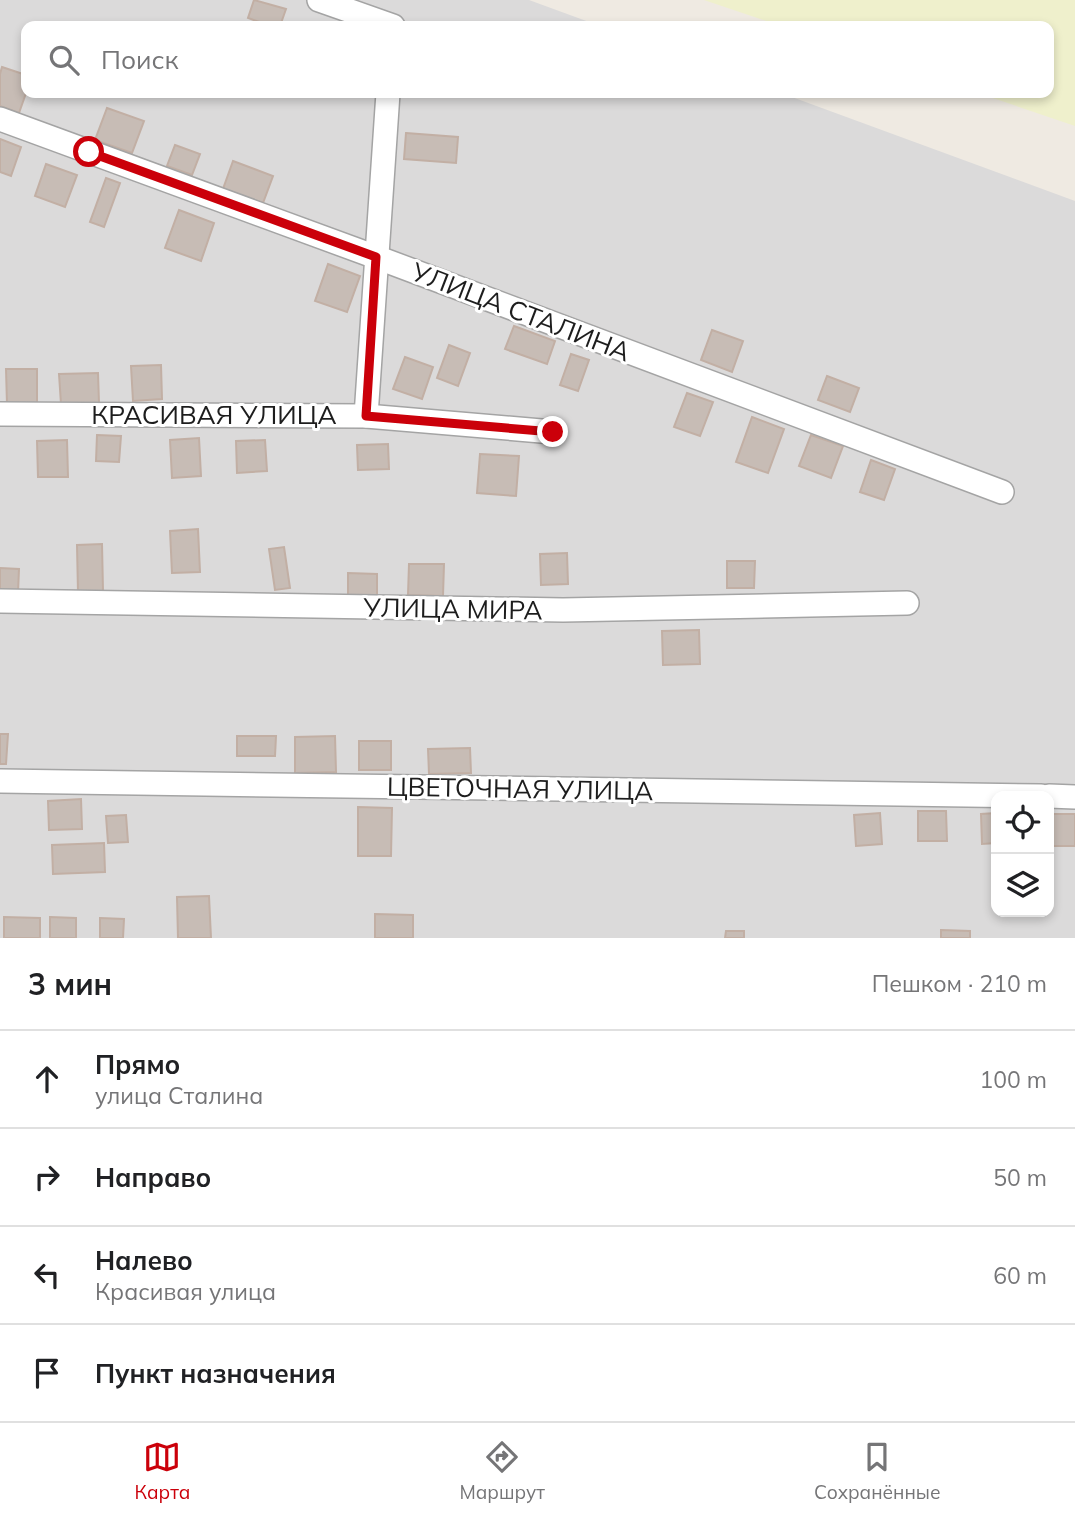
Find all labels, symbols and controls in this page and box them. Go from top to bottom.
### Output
search box [21,21,1054,98]
icon: search [45,41,83,79]
text: Поиск [101,43,179,76]
route start [73,136,104,167]
street label: УЛИЦА СТАЛИНА [406,254,635,368]
street label: КРАСИВАЯ УЛИЦА [91,398,337,431]
route end [537,416,568,447]
street label: УЛИЦА МИРА [362,590,543,627]
street label: ЦВЕТОЧНАЯ УЛИЦА [387,770,653,807]
map controls [991,791,1054,917]
button: locate [991,791,1054,854]
button: layers [991,854,1054,917]
text: 3 мин [28,965,112,1003]
text: Пешком · 210 m [872,969,1047,998]
text: Прямо [95,1048,180,1081]
icon: ahead [28,1060,66,1098]
text: 100 m [979,1065,1047,1094]
text: улица Сталина [95,1081,263,1110]
icon: right [28,1158,66,1196]
text: Направо [95,1161,211,1194]
text: 50 m [993,1163,1047,1192]
text: Налево [95,1244,193,1277]
icon: left [28,1256,66,1294]
text: 60 m [993,1261,1047,1290]
text: Красивая улица [95,1277,276,1306]
icon: arrive [28,1354,66,1392]
text: Пункт назначения [95,1357,336,1390]
tab: Карта [135,1438,190,1504]
tab: Маршрут [459,1438,545,1504]
tab: Сохранённые [814,1438,940,1504]

